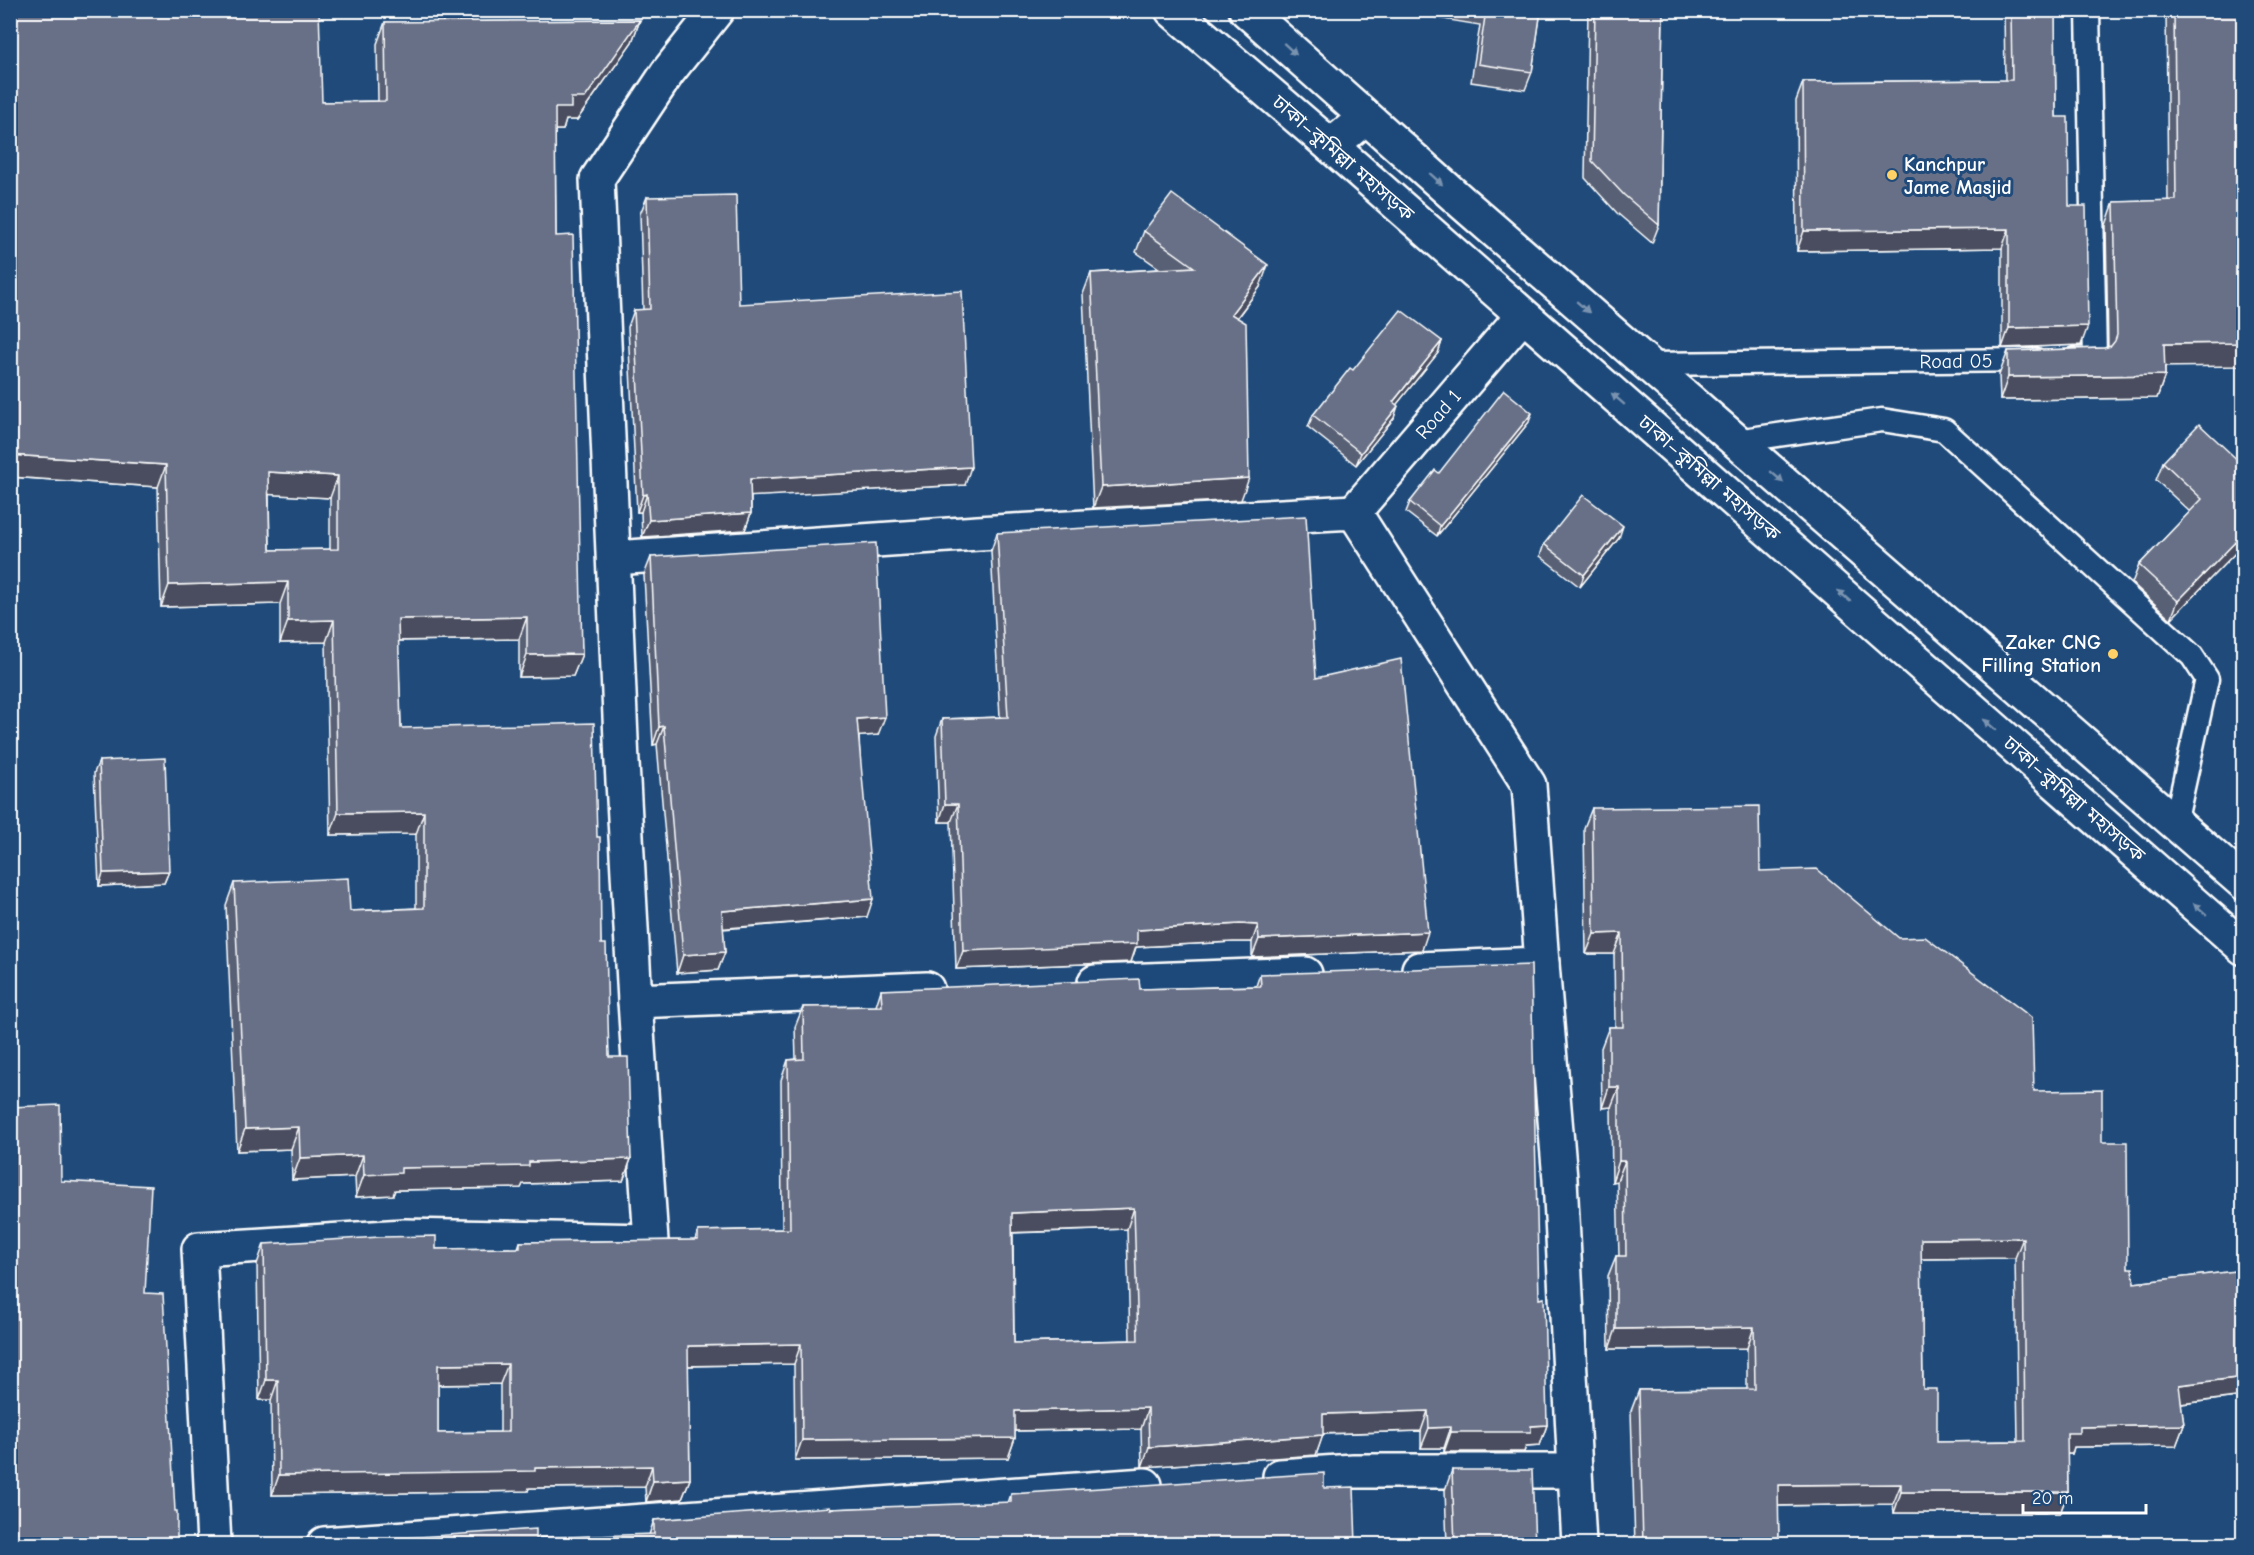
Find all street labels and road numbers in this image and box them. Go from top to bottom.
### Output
street label: ঢাকা–কুমিল্লা মহাসড়ক [1267,89,1420,226]
street label: Road 05 [1919,349,1993,373]
street label: Road 1 [1410,385,1466,443]
street label: ঢাকা–কুমিল্লা মহাসড়ক [1633,409,1786,546]
street label: ঢাকা–কুমিল্লা মহাসড়ক [1998,730,2151,867]

